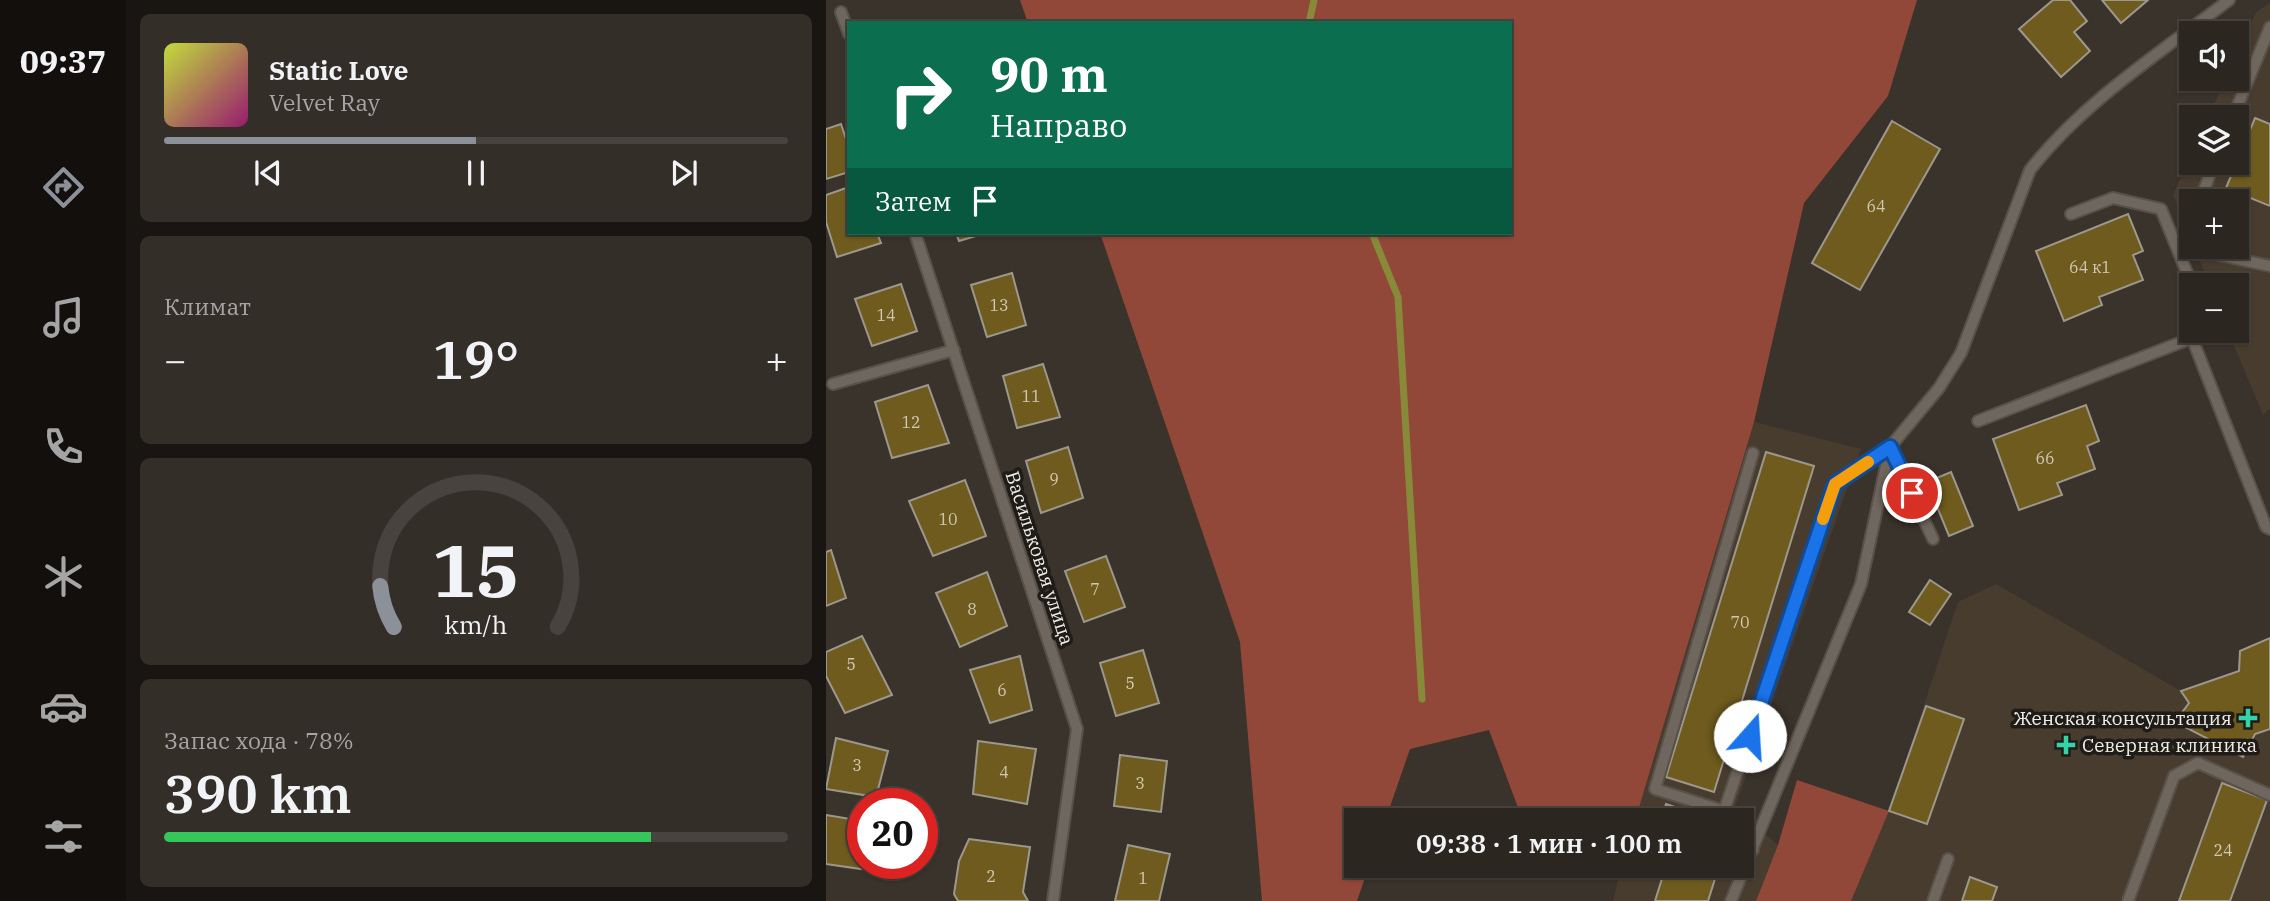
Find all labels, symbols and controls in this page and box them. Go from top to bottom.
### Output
map controls [2179,21,2249,343]
button: sound [2179,21,2249,91]
text: 09:37 [20,40,106,82]
text: 90 m [990,42,1108,105]
icon: right [875,49,966,140]
text: Static Love [269,53,408,87]
text: Velvet Ray [269,87,380,117]
text: Направо [990,104,1127,146]
button: layers [2179,105,2249,175]
icon: previous [249,154,287,192]
icon: pause [457,154,495,192]
icon: next [665,154,703,192]
icon: directions [39,163,88,212]
icon: arrive [966,182,1004,220]
text: Затем [875,184,952,218]
button: + [2179,189,2249,259]
house number: 64 [1866,196,1886,216]
house number: 64 к1 [2069,257,2111,277]
button: − [2179,273,2249,343]
text: Климат [164,291,251,321]
icon: music [39,293,88,342]
house number: 13 [989,295,1009,315]
house number: 14 [876,305,896,325]
text: 19° [433,326,519,393]
text: − [164,335,187,384]
text: + [765,335,788,384]
house number: 11 [1021,386,1041,406]
house number: 12 [901,412,921,432]
icon: phone [39,422,88,471]
house number: 66 [2035,448,2055,468]
pin [1882,463,1942,523]
street label: Васильковая улица [1001,468,1079,648]
house number: 9 [1049,469,1059,489]
icon: arrive [1893,474,1931,512]
house number: 10 [938,509,958,529]
text: 15 [432,523,520,618]
icon: climate [39,552,88,601]
house number: 7 [1090,579,1100,599]
house number: 8 [967,599,977,619]
text: km/h [444,608,508,641]
house number: 70 [1730,612,1750,632]
house number: 5 [846,654,856,674]
house number: 5 [1125,673,1135,693]
house number: 6 [997,680,1007,700]
icon: car [39,682,88,731]
position arrow [1713,699,1787,773]
place label: Женская консультация [2013,706,2232,730]
marker: Женская консультация [2238,708,2258,728]
text: Запас хода · 78% [164,725,354,755]
place label: Северная клиника [2082,733,2257,757]
marker: Северная клиника [2056,735,2076,755]
house number: 3 [852,755,862,775]
text: 390 km [164,760,352,827]
house number: 4 [999,762,1009,782]
house number: 3 [1135,773,1145,793]
speed limit sign: 20 [847,788,938,879]
icon: filters [39,812,88,861]
text: 09:38 · 1 мин · 100 m [1416,826,1682,860]
house number: 24 [2213,840,2233,860]
house number: 2 [986,866,996,886]
house number: 1 [1138,868,1148,888]

